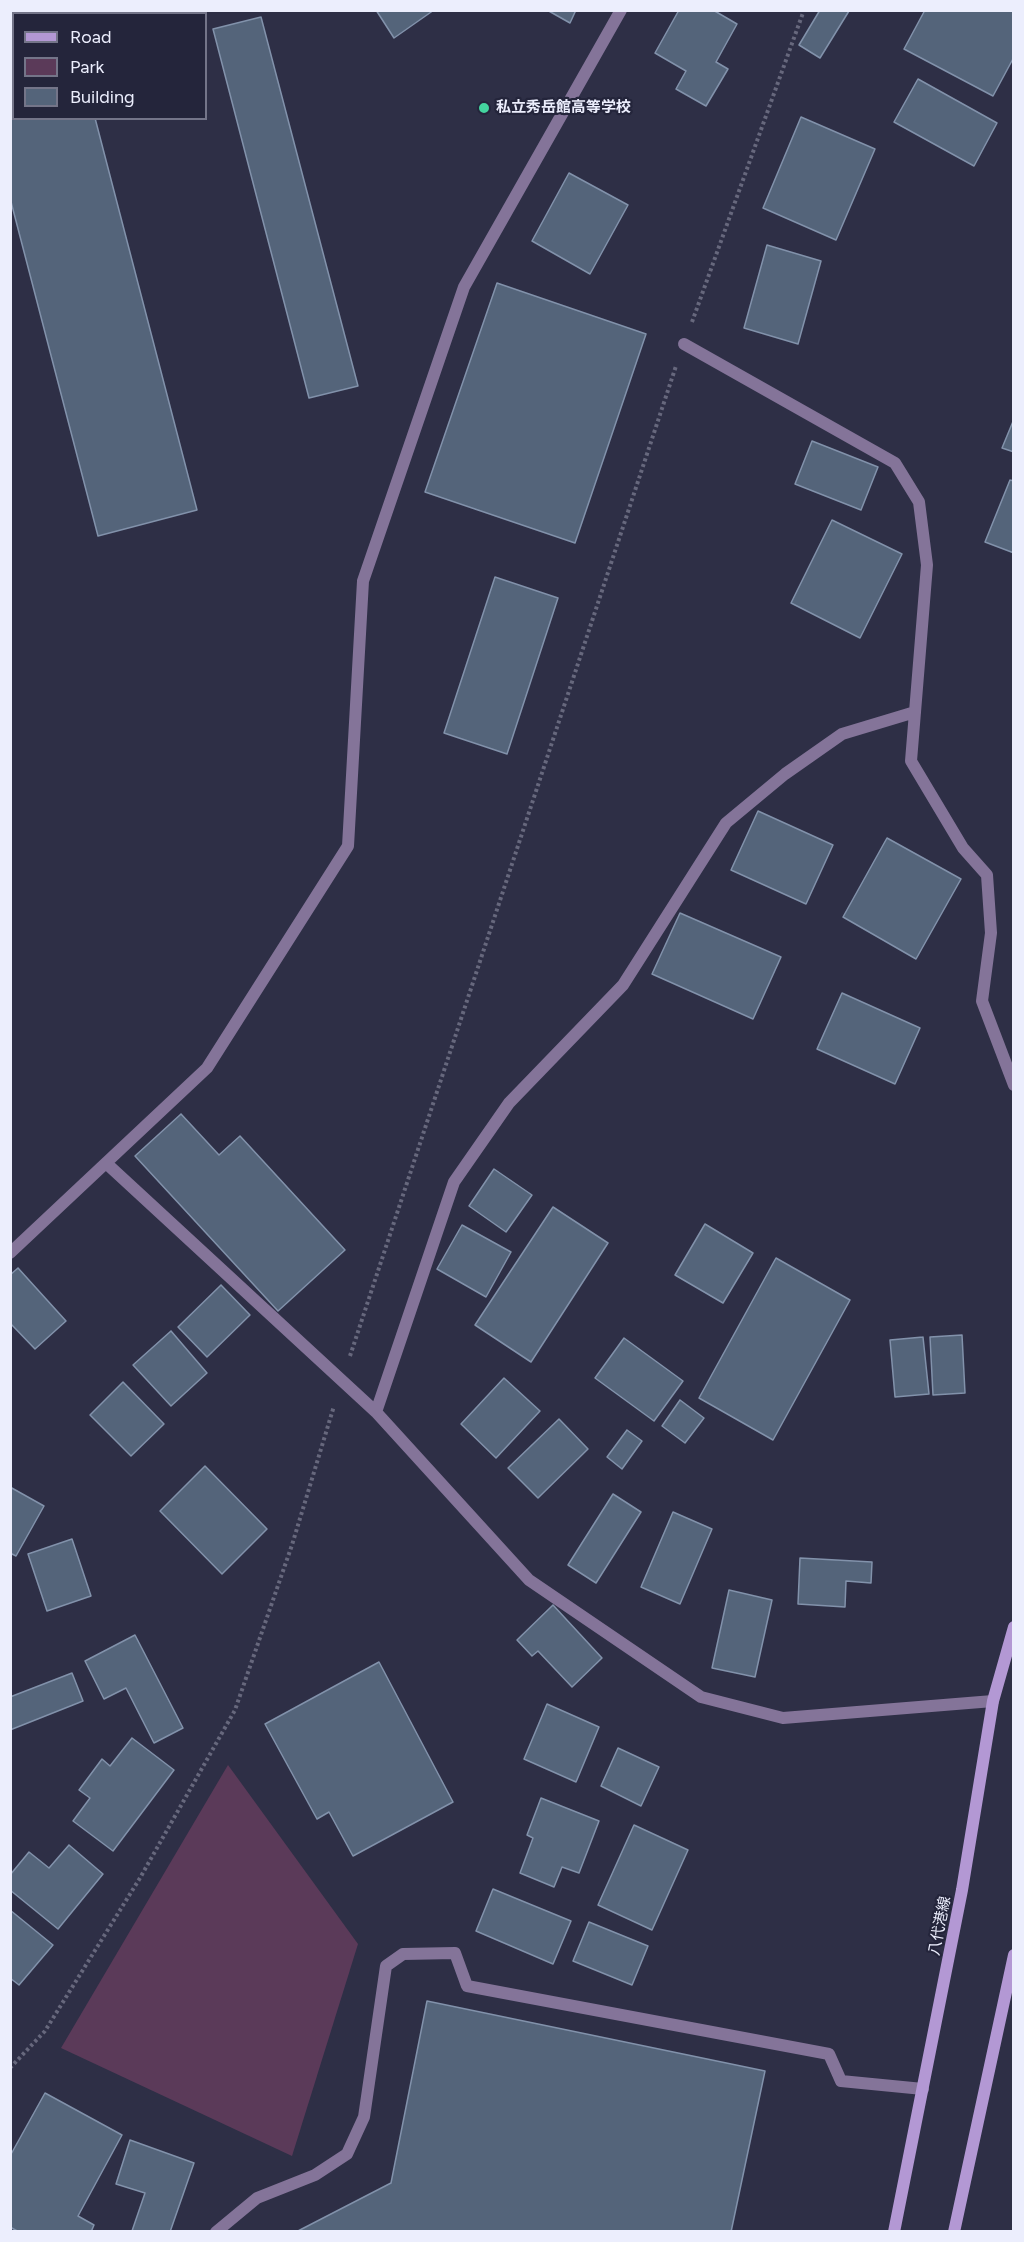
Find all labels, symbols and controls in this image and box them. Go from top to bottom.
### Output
legend [12,12,207,120]
text: Road [70,26,111,48]
text: Park [70,56,104,78]
text: Building [70,86,135,108]
place label: 私立秀岳館高等学校 [496,99,631,117]
marker: 私立秀岳館高等学校 [477,101,491,115]
street label: 八代港線 [925,1895,955,1957]

